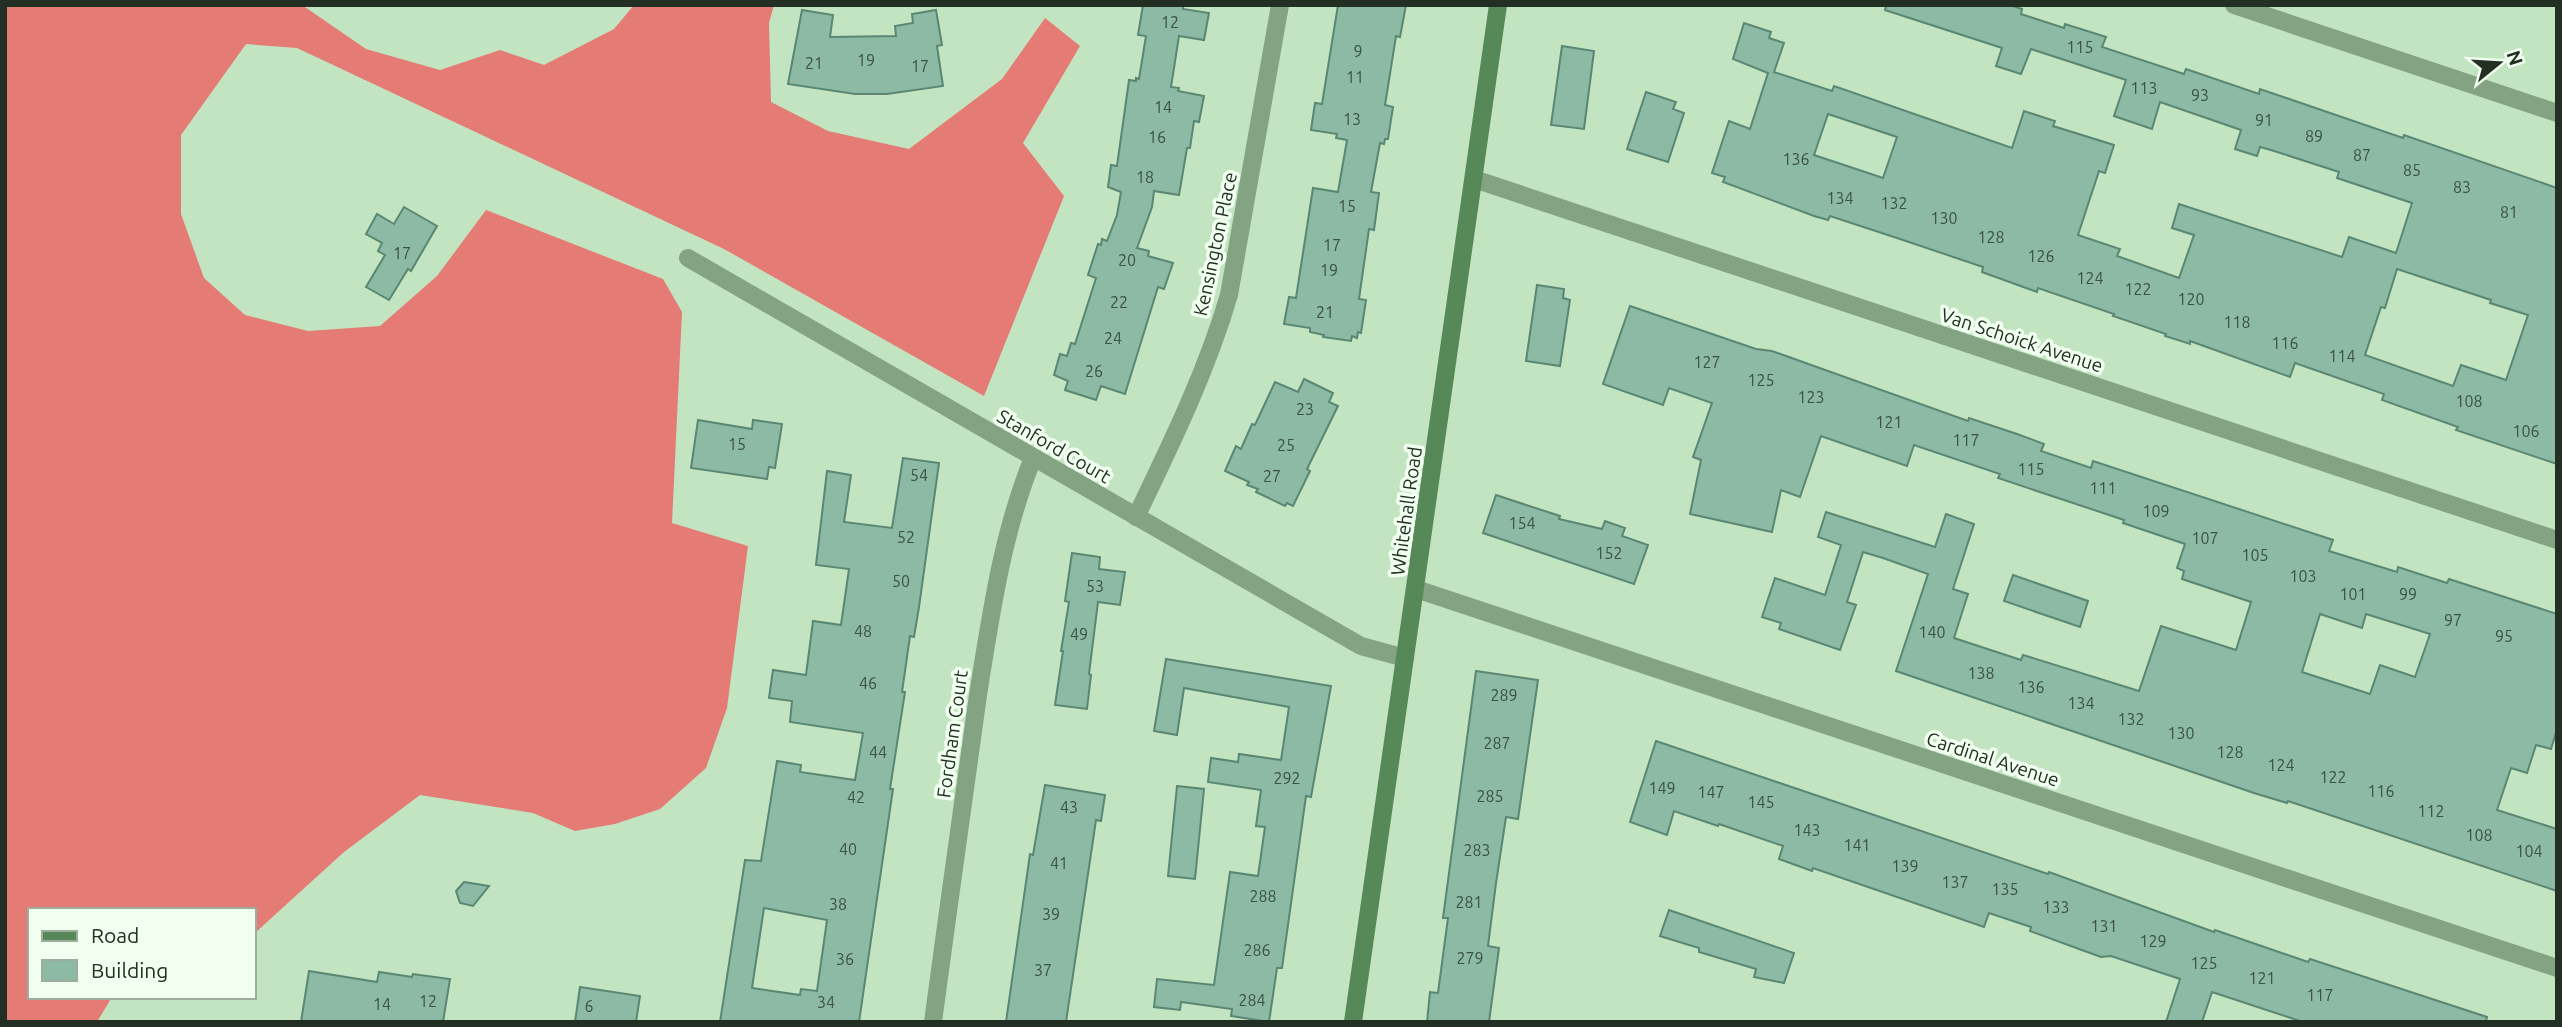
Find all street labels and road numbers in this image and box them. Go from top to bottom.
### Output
street label: Kensington Place [1189,170,1241,318]
street label: Van Schoick Avenue [1938,303,2106,377]
street label: Stanford Court [993,405,1115,488]
street label: Whitehall Road [1386,445,1426,577]
street label: Fordham Court [932,668,972,799]
street label: Cardinal Avenue [1924,727,2062,791]

